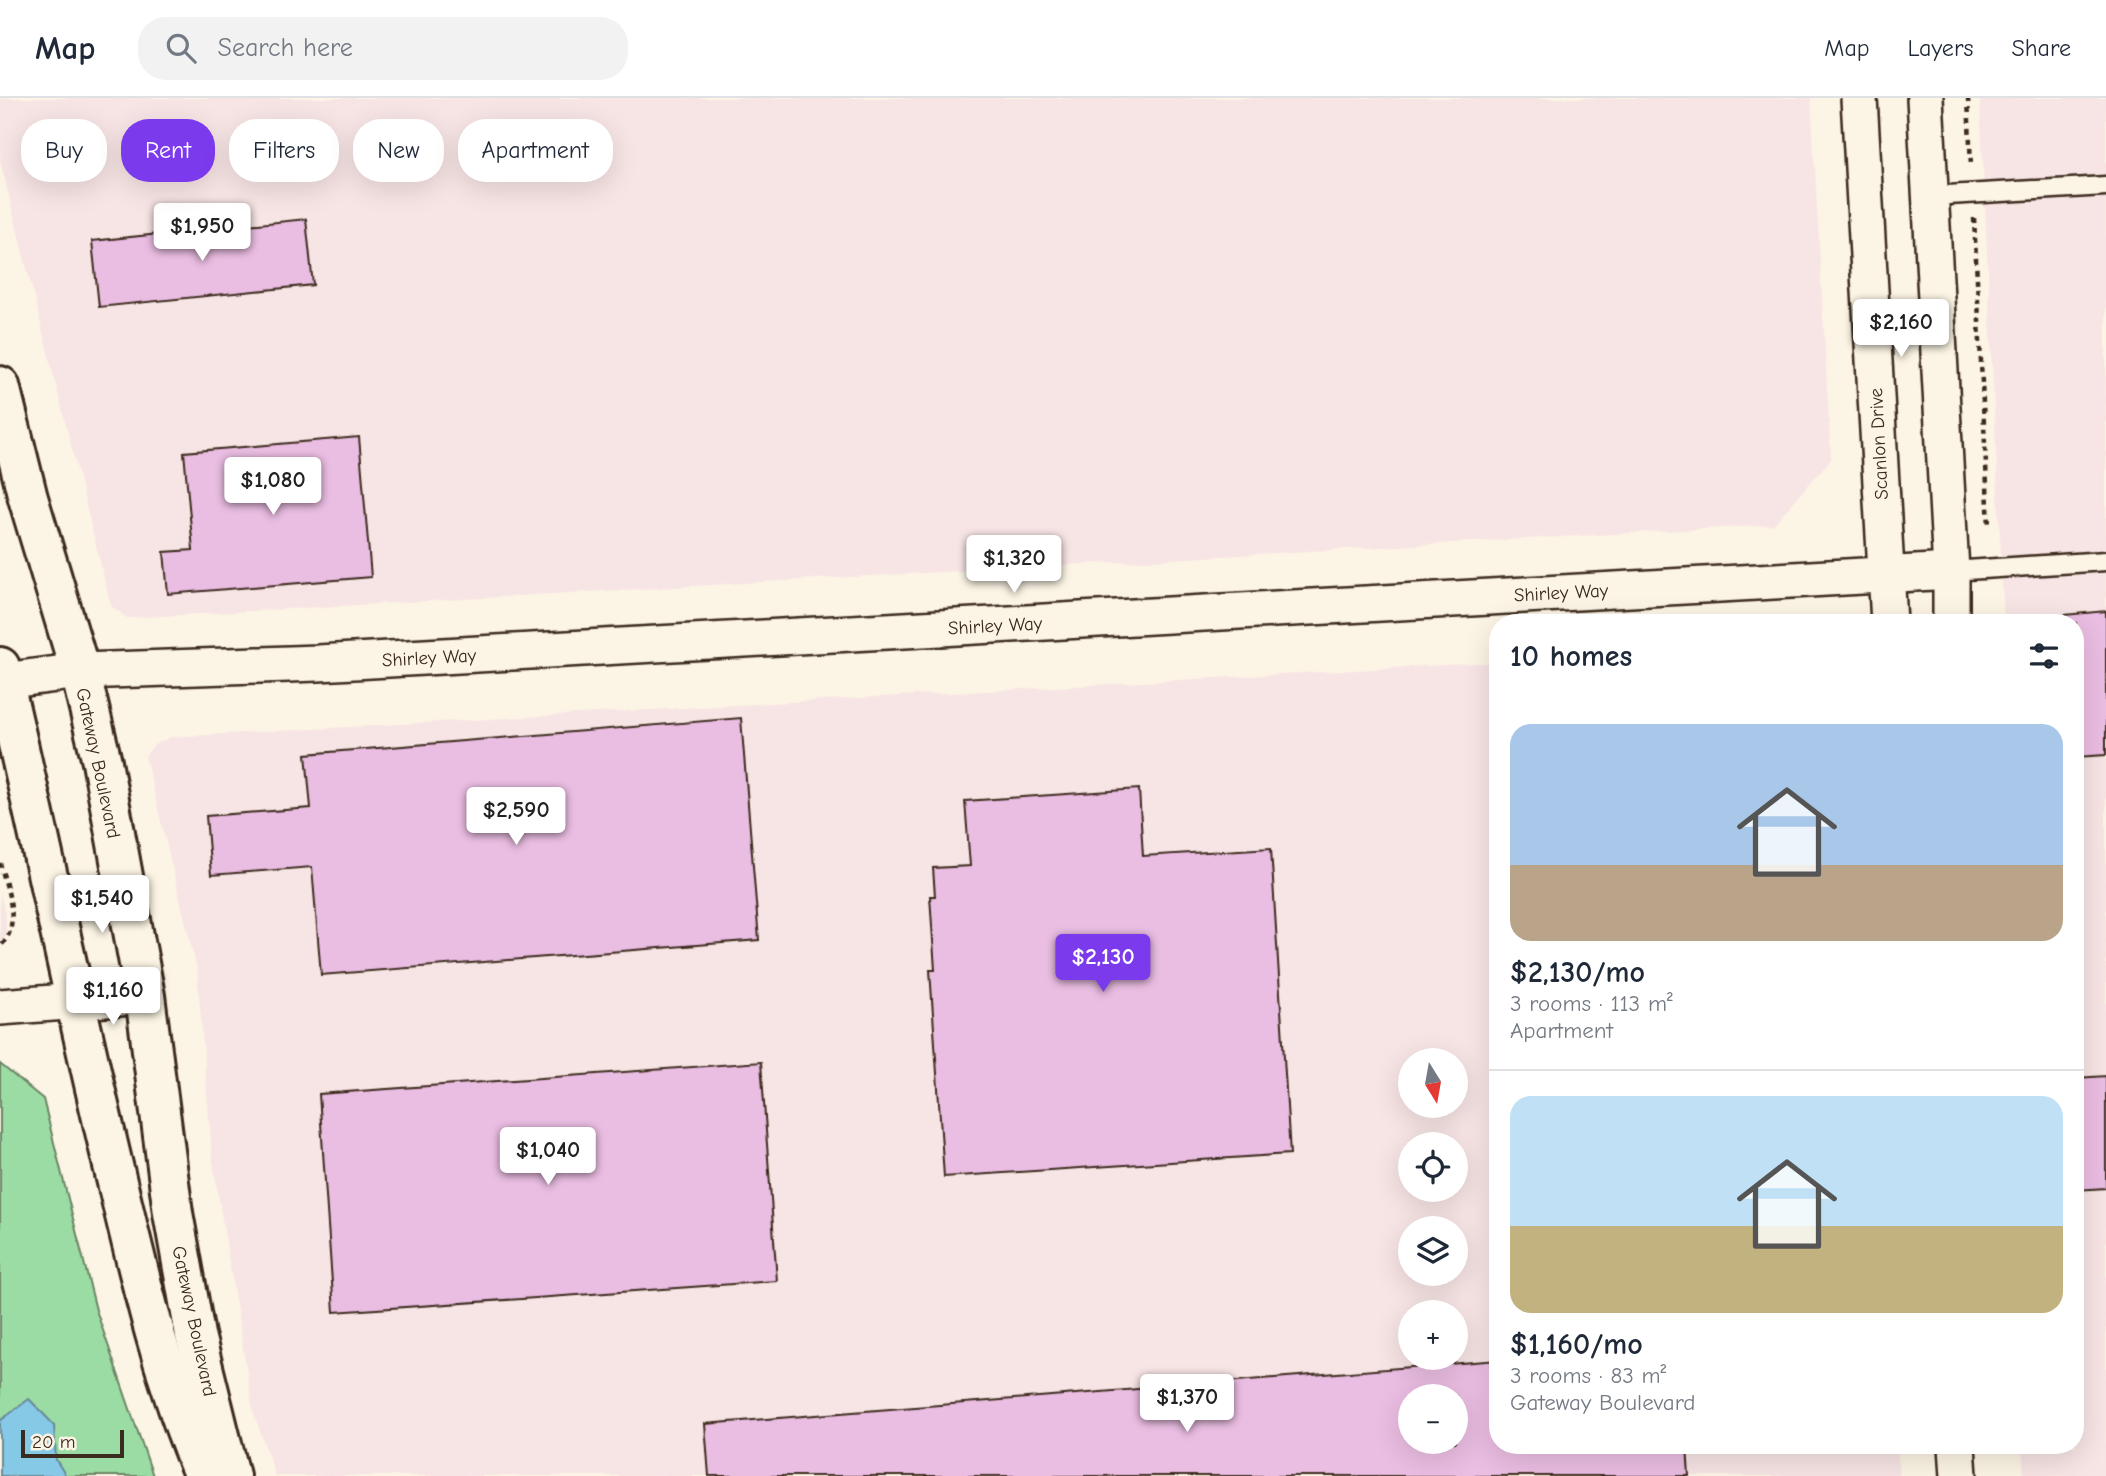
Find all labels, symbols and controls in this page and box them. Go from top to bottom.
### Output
search box [138,17,628,80]
text: Map [35,29,96,67]
icon: search [162,29,200,67]
text: Search here [218,33,353,63]
text: Map [1824,34,1870,62]
text: Layers [1908,34,1973,62]
text: Share [2011,34,2071,62]
chip: Buy [21,119,107,182]
chip: Rent [121,119,215,182]
chip: Filters [229,119,339,182]
chip: New [353,119,444,182]
chip: Apartment [458,119,613,182]
pin: $1,950 [145,204,259,263]
text: $1,950 [170,212,234,239]
pin: $2,160 [1844,300,1958,359]
text: $2,160 [1869,308,1933,335]
street label: Scanlon Drive [1865,387,1893,500]
pin: $1,080 [216,458,330,517]
text: $1,080 [240,466,306,493]
pin: $1,320 [957,536,1071,595]
text: $1,320 [982,544,1046,571]
street label: Shirley Way [1513,580,1609,606]
street label: Shirley Way [947,613,1043,639]
icon: filters [2025,637,2063,675]
text: 10 homes [1510,639,1632,674]
street label: Shirley Way [381,645,477,671]
street label: Gateway Boulevard [71,686,125,840]
icon: home [1724,769,1850,895]
pin: $2,590 [459,788,573,847]
text: $2,590 [482,796,550,823]
pin: $1,540 [45,876,159,935]
text: $1,540 [70,884,134,911]
pin: $2,130 [1046,934,1160,994]
text: $2,130 [1071,943,1135,970]
text: $2,130/mo [1510,955,1645,990]
pin: $1,160 [56,968,170,1027]
text: $1,160 [82,976,144,1003]
text: 3 rooms · 113 m² [1510,990,1673,1017]
text: Apartment [1510,1017,1613,1044]
north arrow [1398,1048,1468,1118]
map controls [1398,1048,1468,1454]
pin: $1,040 [491,1128,605,1187]
button: locate [1398,1132,1468,1202]
text: $1,040 [516,1136,580,1163]
icon: home [1724,1141,1850,1267]
button: layers [1398,1216,1468,1286]
street label: Gateway Boulevard [167,1244,221,1398]
button: + [1398,1300,1468,1370]
text: $1,160/mo [1510,1327,1643,1362]
text: 3 rooms · 83 m² [1510,1362,1666,1389]
pin: $1,370 [1130,1374,1244,1434]
text: $1,370 [1156,1383,1218,1410]
button: − [1398,1384,1468,1454]
text: Gateway Boulevard [1510,1389,1695,1416]
scale bar [21,1427,124,1459]
text: 20 m [32,1431,76,1453]

